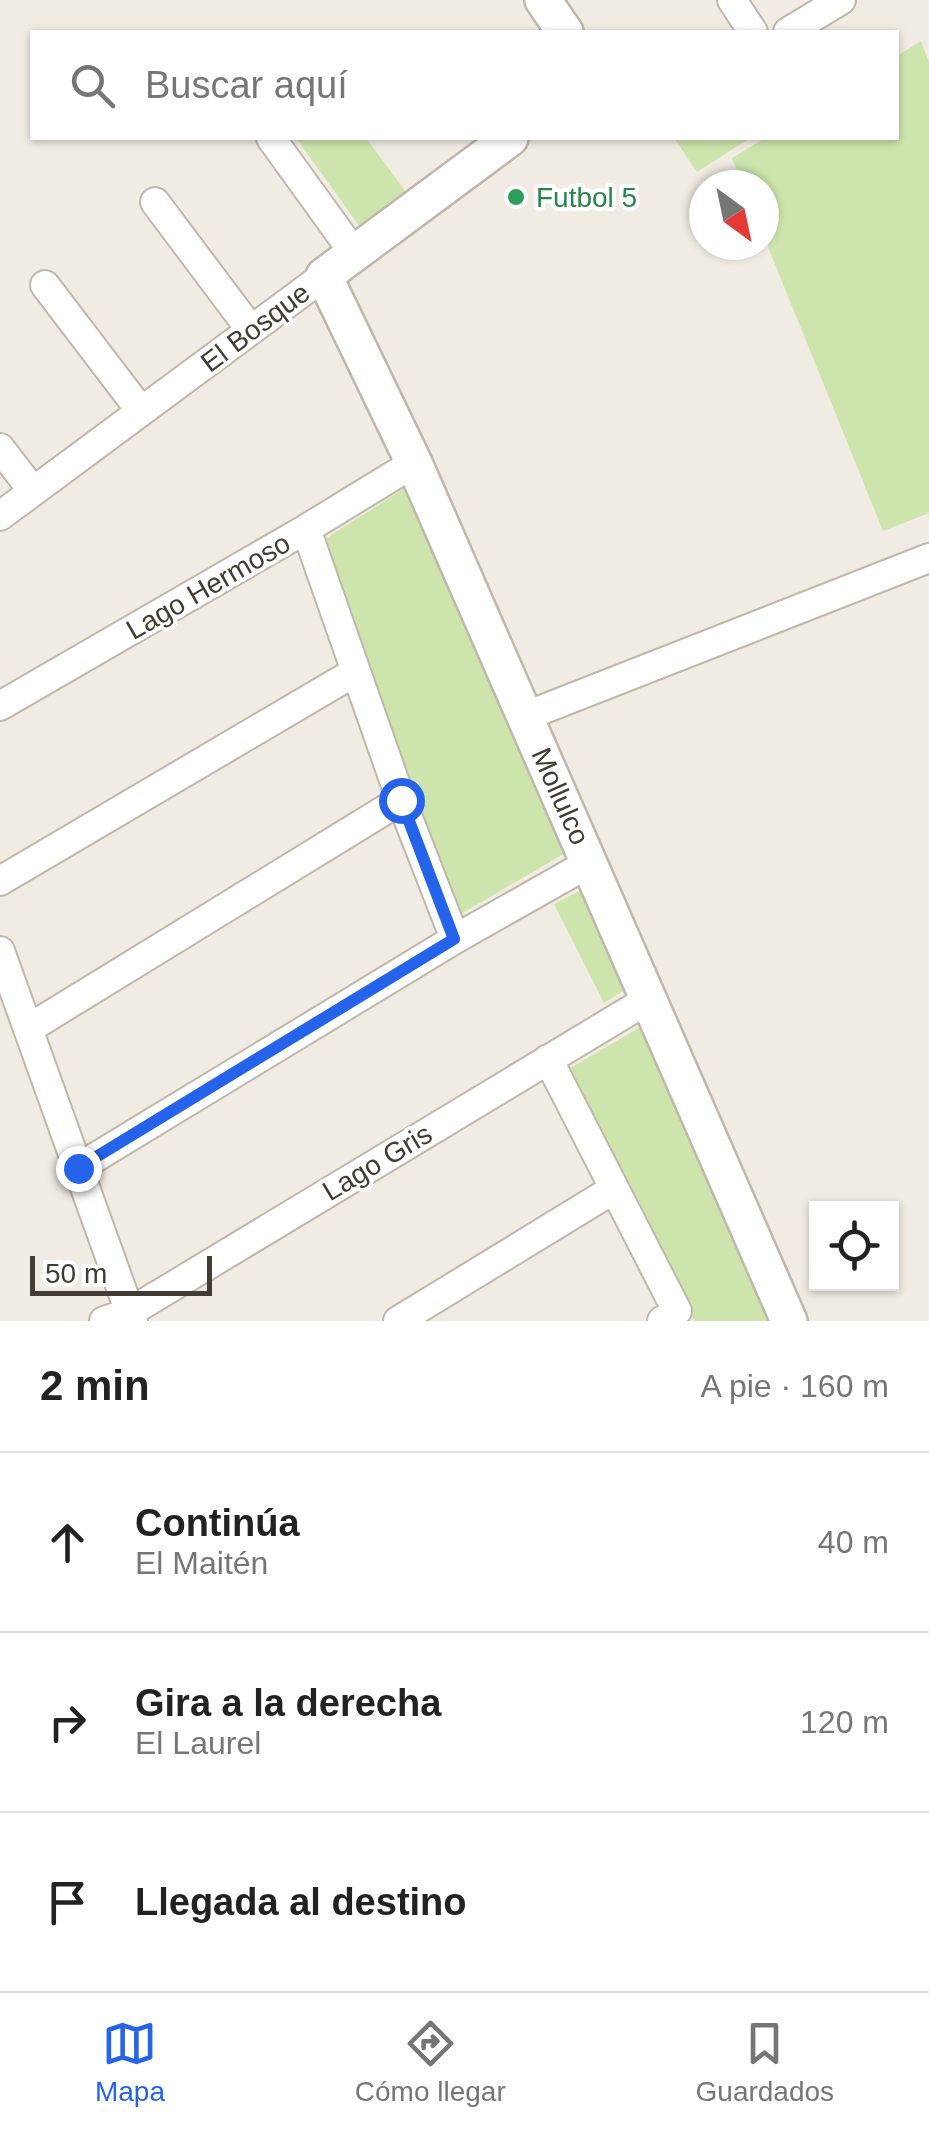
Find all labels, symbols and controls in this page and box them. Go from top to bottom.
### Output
search box [30,30,899,140]
icon: search [65,58,120,113]
text: Buscar aquí [145,64,348,106]
north arrow [689,170,779,260]
place label: Futbol 5 [536,182,637,213]
marker: Futbol 5 [505,186,527,208]
street label: El Bosque [195,277,316,378]
street label: Lago Hermoso [121,527,296,646]
street label: Mollulco [525,743,596,849]
route start [379,778,425,824]
street label: Lago Gris [317,1118,437,1207]
route end [56,1146,102,1192]
map controls [809,1201,899,1291]
button: locate [809,1201,899,1291]
scale bar [30,1251,212,1296]
text: 50 m [45,1258,107,1289]
text: 2 min [40,1362,150,1409]
text: A pie · 160 m [700,1368,889,1404]
text: Continúa [135,1502,300,1544]
icon: ahead [40,1515,95,1570]
text: 40 m [818,1524,889,1560]
text: El Maitén [135,1545,268,1581]
text: Gira a la derecha [135,1682,441,1724]
icon: right [40,1695,95,1750]
text: 120 m [800,1704,889,1740]
text: El Laurel [135,1725,261,1761]
icon: arrive [40,1875,95,1930]
text: Llegada al destino [135,1881,467,1923]
tab: Mapa [95,2016,165,2108]
tab: Cómo llegar [355,2016,506,2108]
tab: Guardados [696,2016,834,2108]

